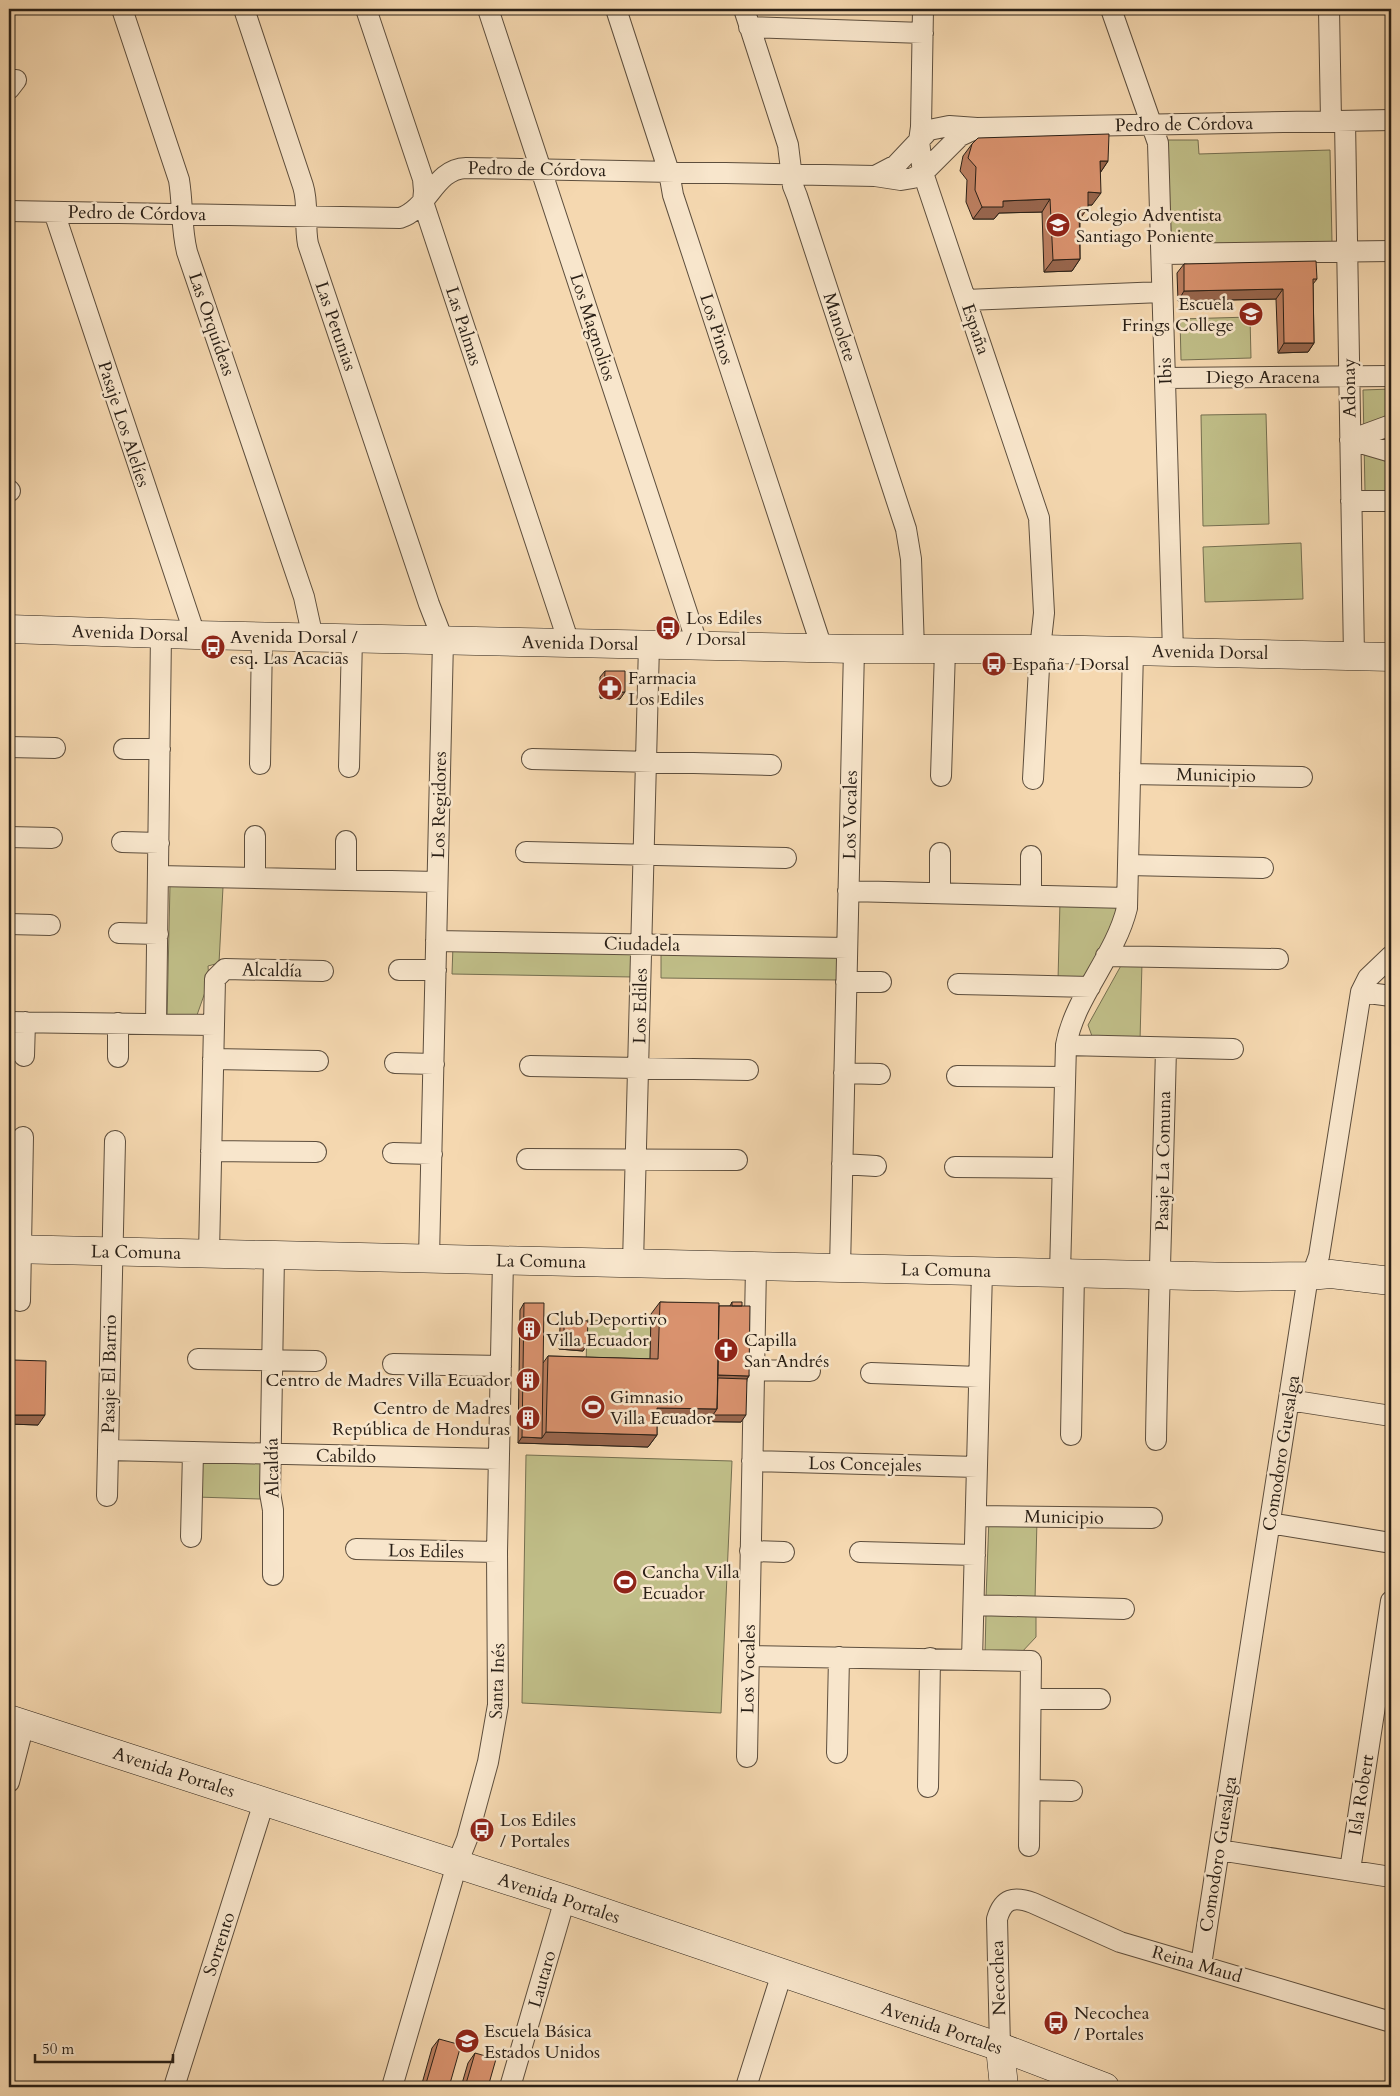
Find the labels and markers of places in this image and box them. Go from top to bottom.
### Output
place label: Colegio Adventista Santiago Poniente [1076,203,1222,249]
school or university icon: Colegio Adventista Santiago Poniente [1045,212,1071,238]
place label: Escuela Frings College [1122,292,1234,338]
school or university icon: Escuela Frings College [1238,301,1264,327]
place label: Los Ediles / Dorsal [686,606,762,652]
bus stop icon: Los Ediles / Dorsal [655,615,681,641]
place label: Avenida Dorsal / esq. Las Acacias [230,625,358,671]
bus stop icon: Avenida Dorsal / esq. Las Acacias [200,634,226,660]
bus stop icon: España / Dorsal [981,651,1007,677]
place label: España / Dorsal [1012,652,1130,677]
place label: Farmacia Los Ediles [628,666,704,712]
pharmacy icon: Farmacia Los Ediles [597,675,623,701]
place label: Club Deportivo Villa Ecuador [546,1307,667,1353]
building icon: Club Deportivo Villa Ecuador [516,1316,542,1342]
place label: Capilla San Andrés [744,1328,829,1374]
church icon: Capilla San Andrés [713,1337,739,1363]
building icon: Centro de Madres Villa Ecuador [515,1367,541,1393]
place label: Centro de Madres Villa Ecuador [266,1368,510,1393]
place label: Gimnasio Villa Ecuador [610,1385,713,1431]
sports icon: Gimnasio Villa Ecuador [580,1394,606,1420]
place label: Centro de Madres República de Honduras [332,1396,510,1442]
building icon: Centro de Madres República de Honduras [515,1405,541,1431]
place label: Cancha Villa Ecuador [642,1560,740,1606]
sports icon: Cancha Villa Ecuador [612,1569,638,1595]
place label: Los Ediles / Portales [500,1808,576,1854]
bus stop icon: Los Ediles / Portales [469,1817,495,1843]
place label: Necochea / Portales [1074,2001,1150,2047]
bus stop icon: Necochea / Portales [1043,2010,1069,2036]
place label: Escuela Básica Estados Unidos [484,2019,600,2065]
school or university icon: Escuela Básica Estados Unidos [454,2028,480,2054]

